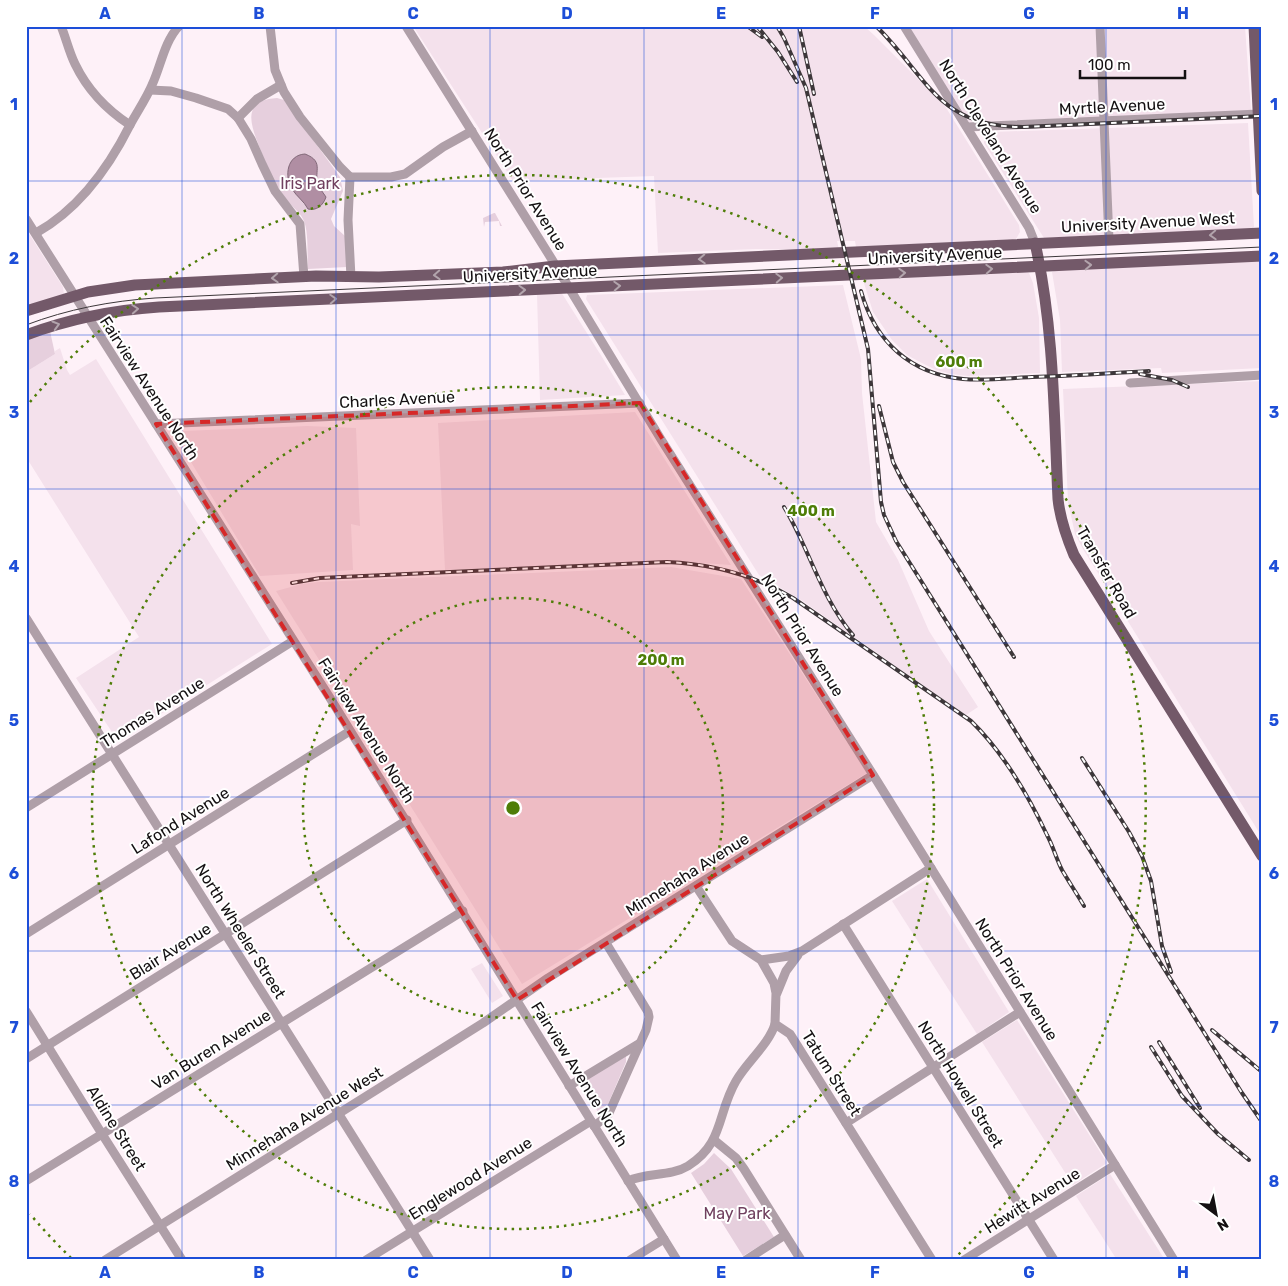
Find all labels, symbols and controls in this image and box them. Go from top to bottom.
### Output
text: A [99,4,111,23]
text: B [253,4,265,23]
text: C [407,4,419,23]
text: D [561,4,573,23]
text: E [716,4,726,23]
text: F [870,4,880,23]
text: G [1023,4,1035,23]
text: H [1177,4,1189,23]
scale bar [1080,48,1186,80]
street label: North Cleveland Avenue [935,56,1046,217]
text: 100 m [1088,56,1130,74]
street label: Myrtle Avenue [1058,94,1166,119]
text: 1 [10,95,18,114]
text: 1 [1270,95,1278,114]
street label: North Prior Avenue [480,124,571,254]
park label: Iris Park [280,174,341,193]
street label: University Avenue West [1061,208,1235,237]
one-way arrow [1209,230,1217,241]
street label: University Avenue [867,242,1003,269]
text: 2 [9,249,19,268]
text: 2 [1269,249,1279,268]
one-way arrow [698,254,706,264]
one-way arrow [1084,259,1092,270]
street label: University Avenue [462,260,598,287]
one-way arrow [985,263,993,274]
one-way arrow [898,267,906,278]
one-way arrow [433,269,441,280]
one-way arrow [270,273,278,284]
one-way arrow [775,273,783,284]
one-way arrow [613,281,621,291]
one-way arrow [518,285,526,296]
one-way arrow [329,294,337,304]
one-way arrow [132,304,140,315]
street label: Fairview Avenue North [96,313,203,464]
one-way arrow [52,321,60,331]
text: 600 m [935,353,983,371]
street label: Charles Avenue [339,387,455,412]
text: 3 [9,403,19,422]
text: 3 [1269,403,1279,422]
text: 400 m [787,502,835,520]
street label: Transfer Road [1073,523,1141,622]
text: 4 [9,557,20,576]
text: 4 [1269,557,1280,576]
street label: North Prior Avenue [757,570,848,700]
text: 200 m [637,651,685,669]
street label: Fairview Avenue North [314,654,419,806]
street label: Thomas Avenue [97,673,208,752]
text: 5 [9,711,19,730]
text: 5 [1269,711,1279,730]
street label: Lafond Avenue [128,783,233,858]
centre of rings [504,799,522,817]
street label: Minnehaha Avenue [622,829,752,920]
street label: North Wheeler Street [191,860,290,1002]
text: 6 [9,864,19,883]
text: 6 [1269,864,1279,883]
street label: North Prior Avenue [971,914,1062,1044]
street label: Blair Avenue [126,919,215,984]
street label: Fairview Avenue North [527,998,632,1150]
street label: Van Buren Avenue [148,1005,274,1094]
street label: North Howell Street [914,1017,1007,1151]
text: 7 [9,1018,19,1037]
text: 7 [1269,1018,1279,1037]
street label: Tatum Street [798,1027,865,1119]
street label: Minnehaha Avenue West [222,1062,386,1174]
street label: Aldine Street [83,1082,150,1174]
street label: Englewood Avenue [405,1133,535,1224]
street label: Hewitt Avenue [981,1163,1084,1237]
text: 8 [9,1172,20,1191]
text: 8 [1269,1172,1280,1191]
north arrow [1190,1188,1240,1238]
park label: May Park [704,1204,771,1223]
text: N [1214,1215,1231,1234]
text: A [99,1263,111,1282]
text: B [253,1263,265,1282]
text: C [407,1263,419,1282]
text: D [561,1263,573,1282]
text: E [716,1263,726,1282]
text: F [870,1263,880,1282]
text: G [1023,1263,1035,1282]
text: H [1177,1263,1189,1282]

